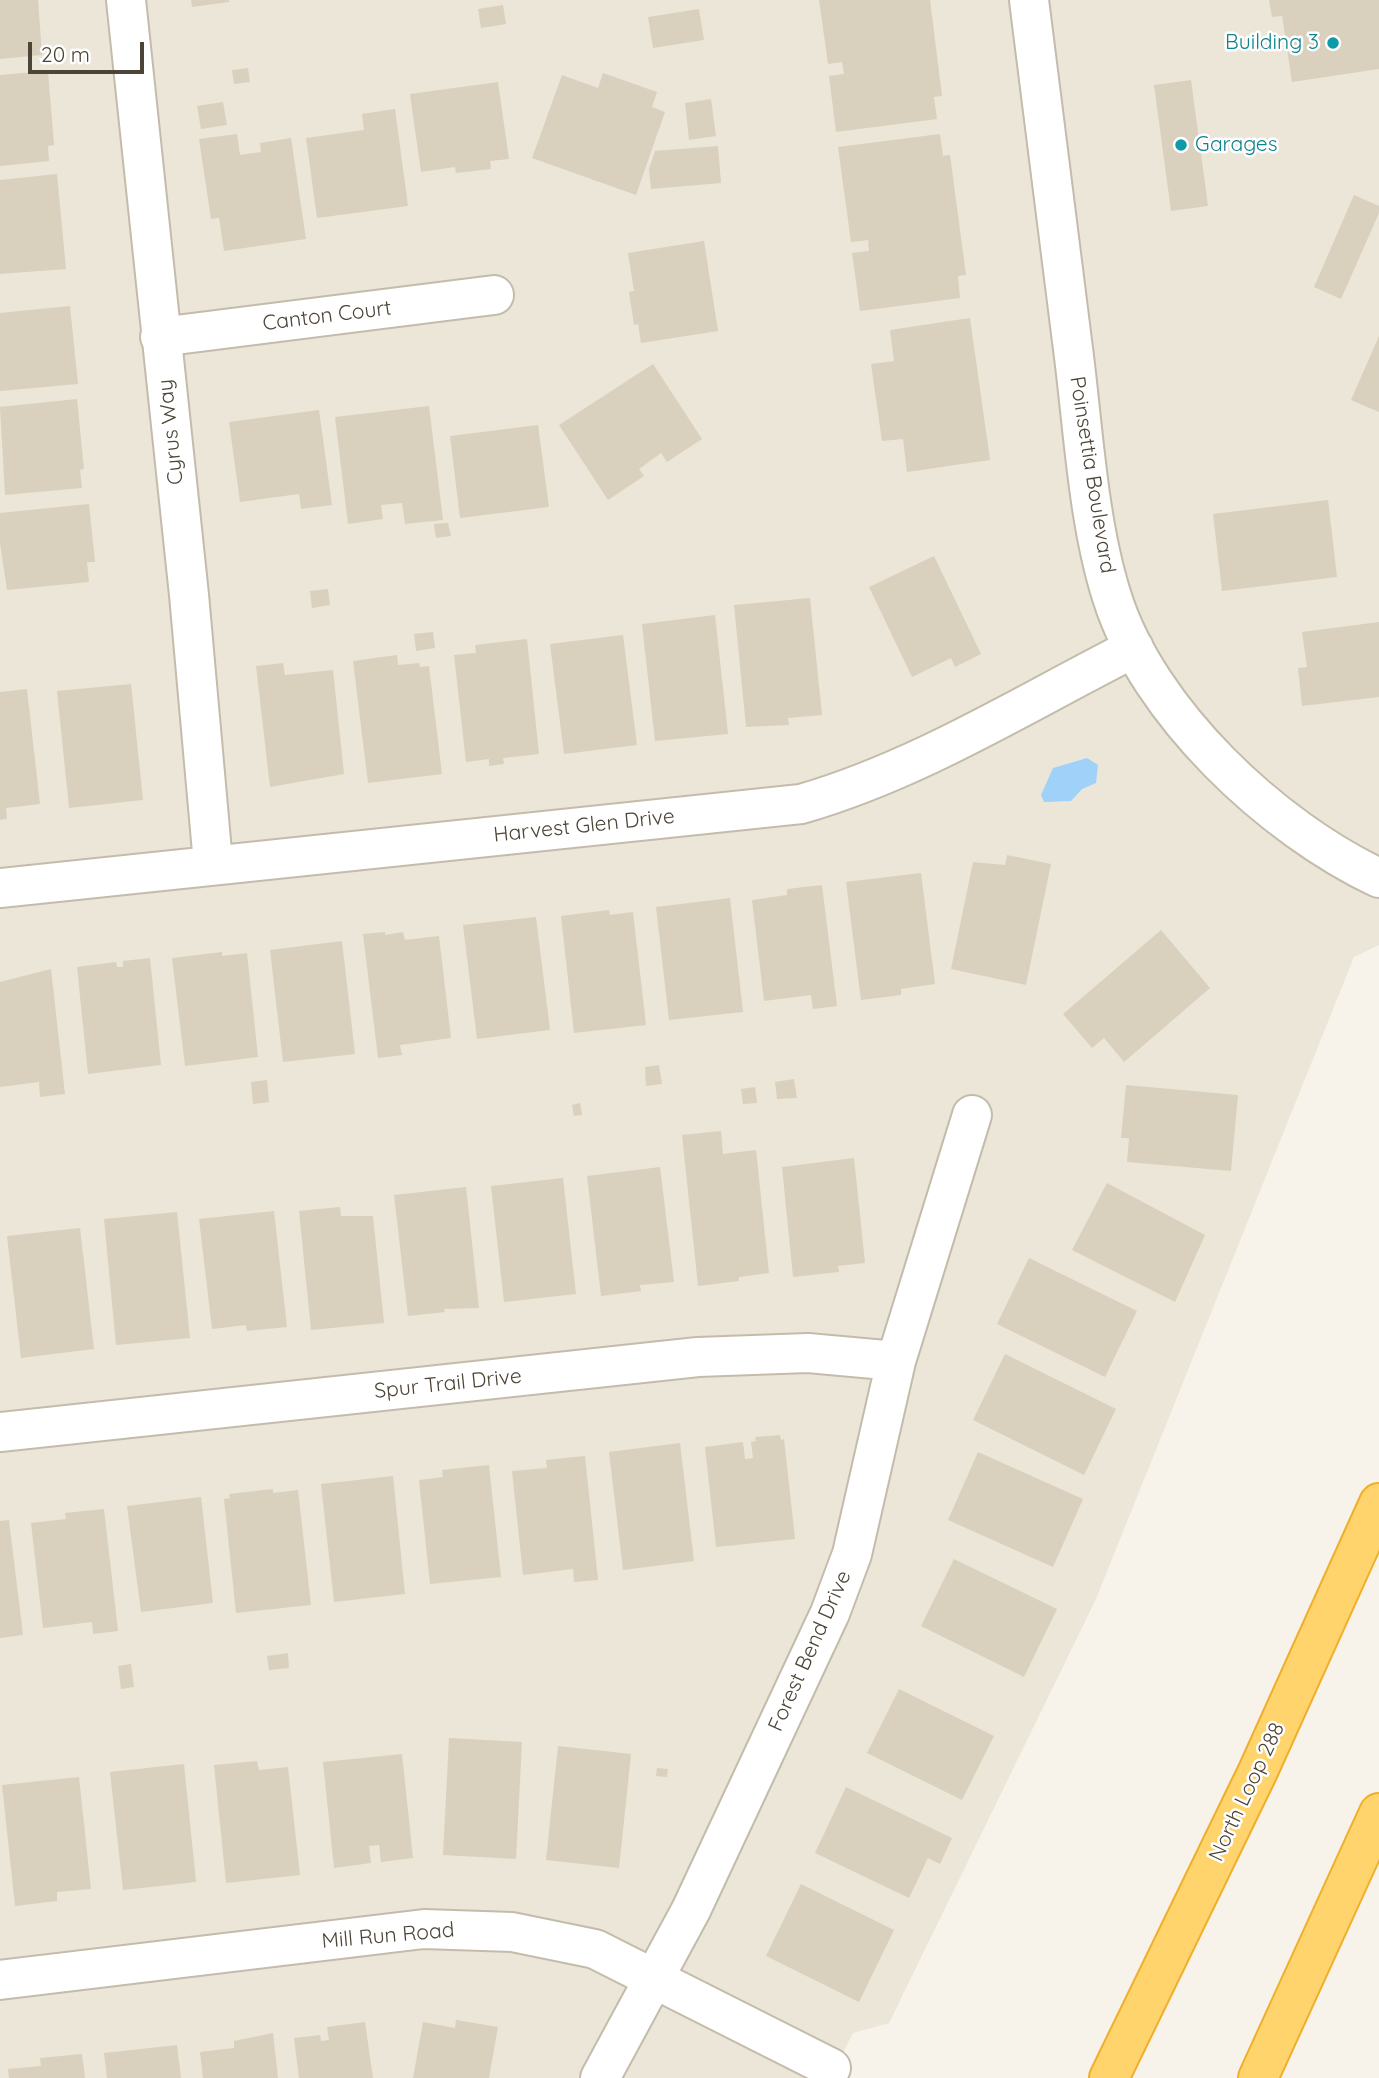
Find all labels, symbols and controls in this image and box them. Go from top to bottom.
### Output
scale bar [32,28,147,72]
place label: Building 3 [1225,30,1319,56]
marker: Building 3 [1325,35,1341,51]
text: 20 m [41,41,90,67]
place label: Garages [1195,132,1278,158]
marker: Garages [1173,137,1189,153]
street label: Canton Court [261,296,393,336]
street label: Poinsettia Boulevard [1064,375,1120,575]
street label: Cyrus Way [153,378,189,486]
street label: Harvest Glen Drive [492,804,676,848]
street label: Spur Trail Drive [373,1364,523,1404]
street label: Forest Bend Drive [763,1567,857,1735]
street label: North Loop 288 [1204,1719,1290,1865]
street label: Mill Run Road [321,1918,455,1954]

